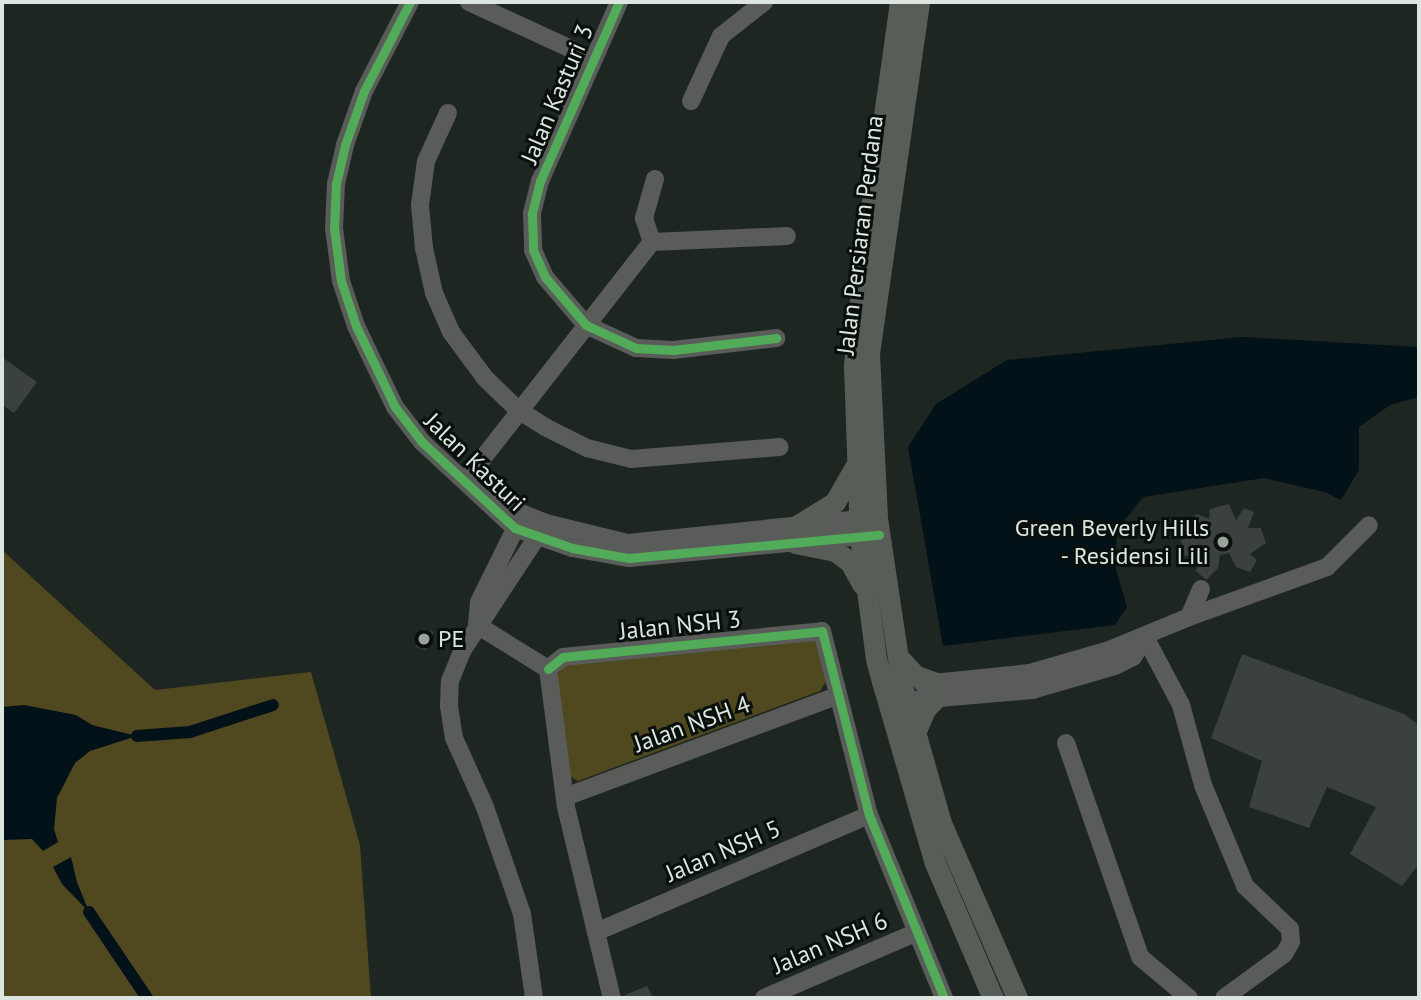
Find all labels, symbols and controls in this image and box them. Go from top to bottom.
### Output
street label: Jalan Kasturi 3 [515,20,599,168]
street label: Jalan Persiaran Perdana [831,114,889,356]
street label: Jalan Kasturi [419,407,531,517]
place label: Green Beverly Hills - Residensi Lili [1014,514,1209,570]
marker: Green Beverly Hills - Residensi Lili [1215,534,1231,550]
street label: Jalan NSH 3 [618,604,742,646]
place label: PE [438,625,464,653]
marker: PE [416,631,432,647]
street label: Jalan NSH 4 [630,690,754,758]
street label: Jalan NSH 5 [661,814,785,888]
street label: Jalan NSH 6 [768,906,892,980]

